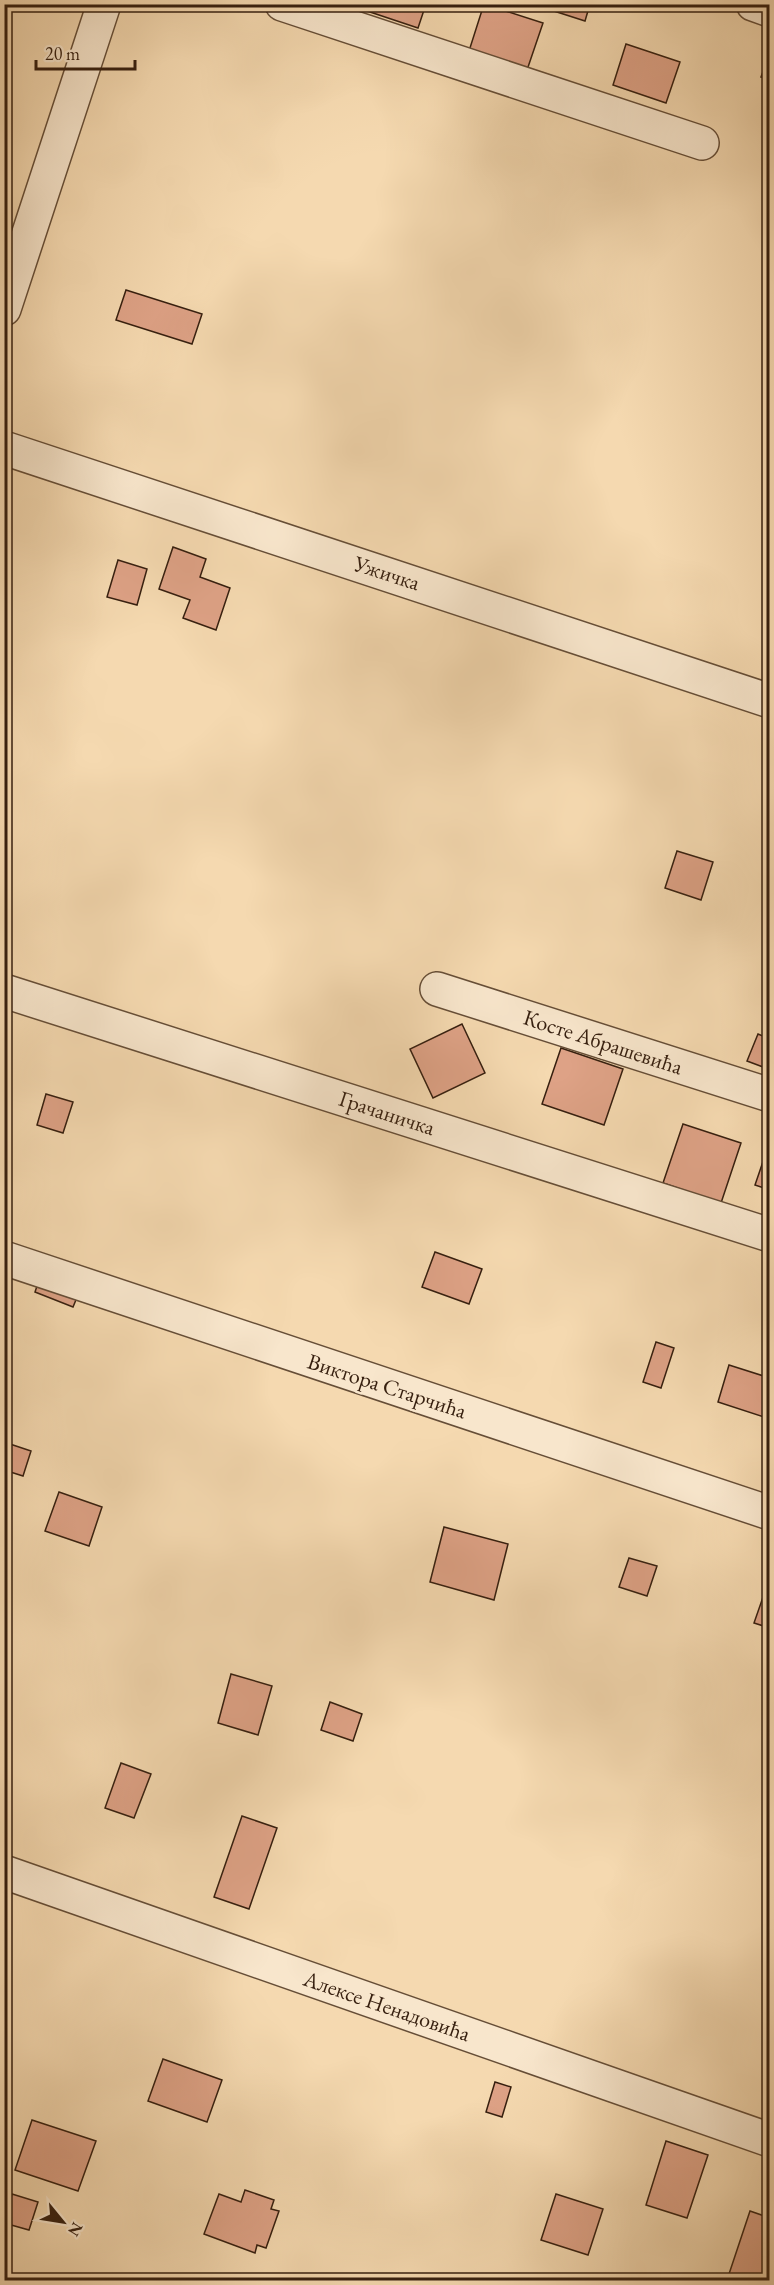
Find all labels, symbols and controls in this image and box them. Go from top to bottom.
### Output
scale bar [36,33,135,71]
text: 20 m [45,42,80,65]
street label: Ужичка [349,548,424,597]
street label: Косте Абрашевића [520,1003,686,1081]
street label: Грачаничка [335,1084,439,1142]
street label: Виктора Старчића [304,1347,470,1425]
street label: Алексе Ненадовића [299,1964,474,2048]
north arrow [33,2192,93,2252]
text: N [63,2218,88,2240]

